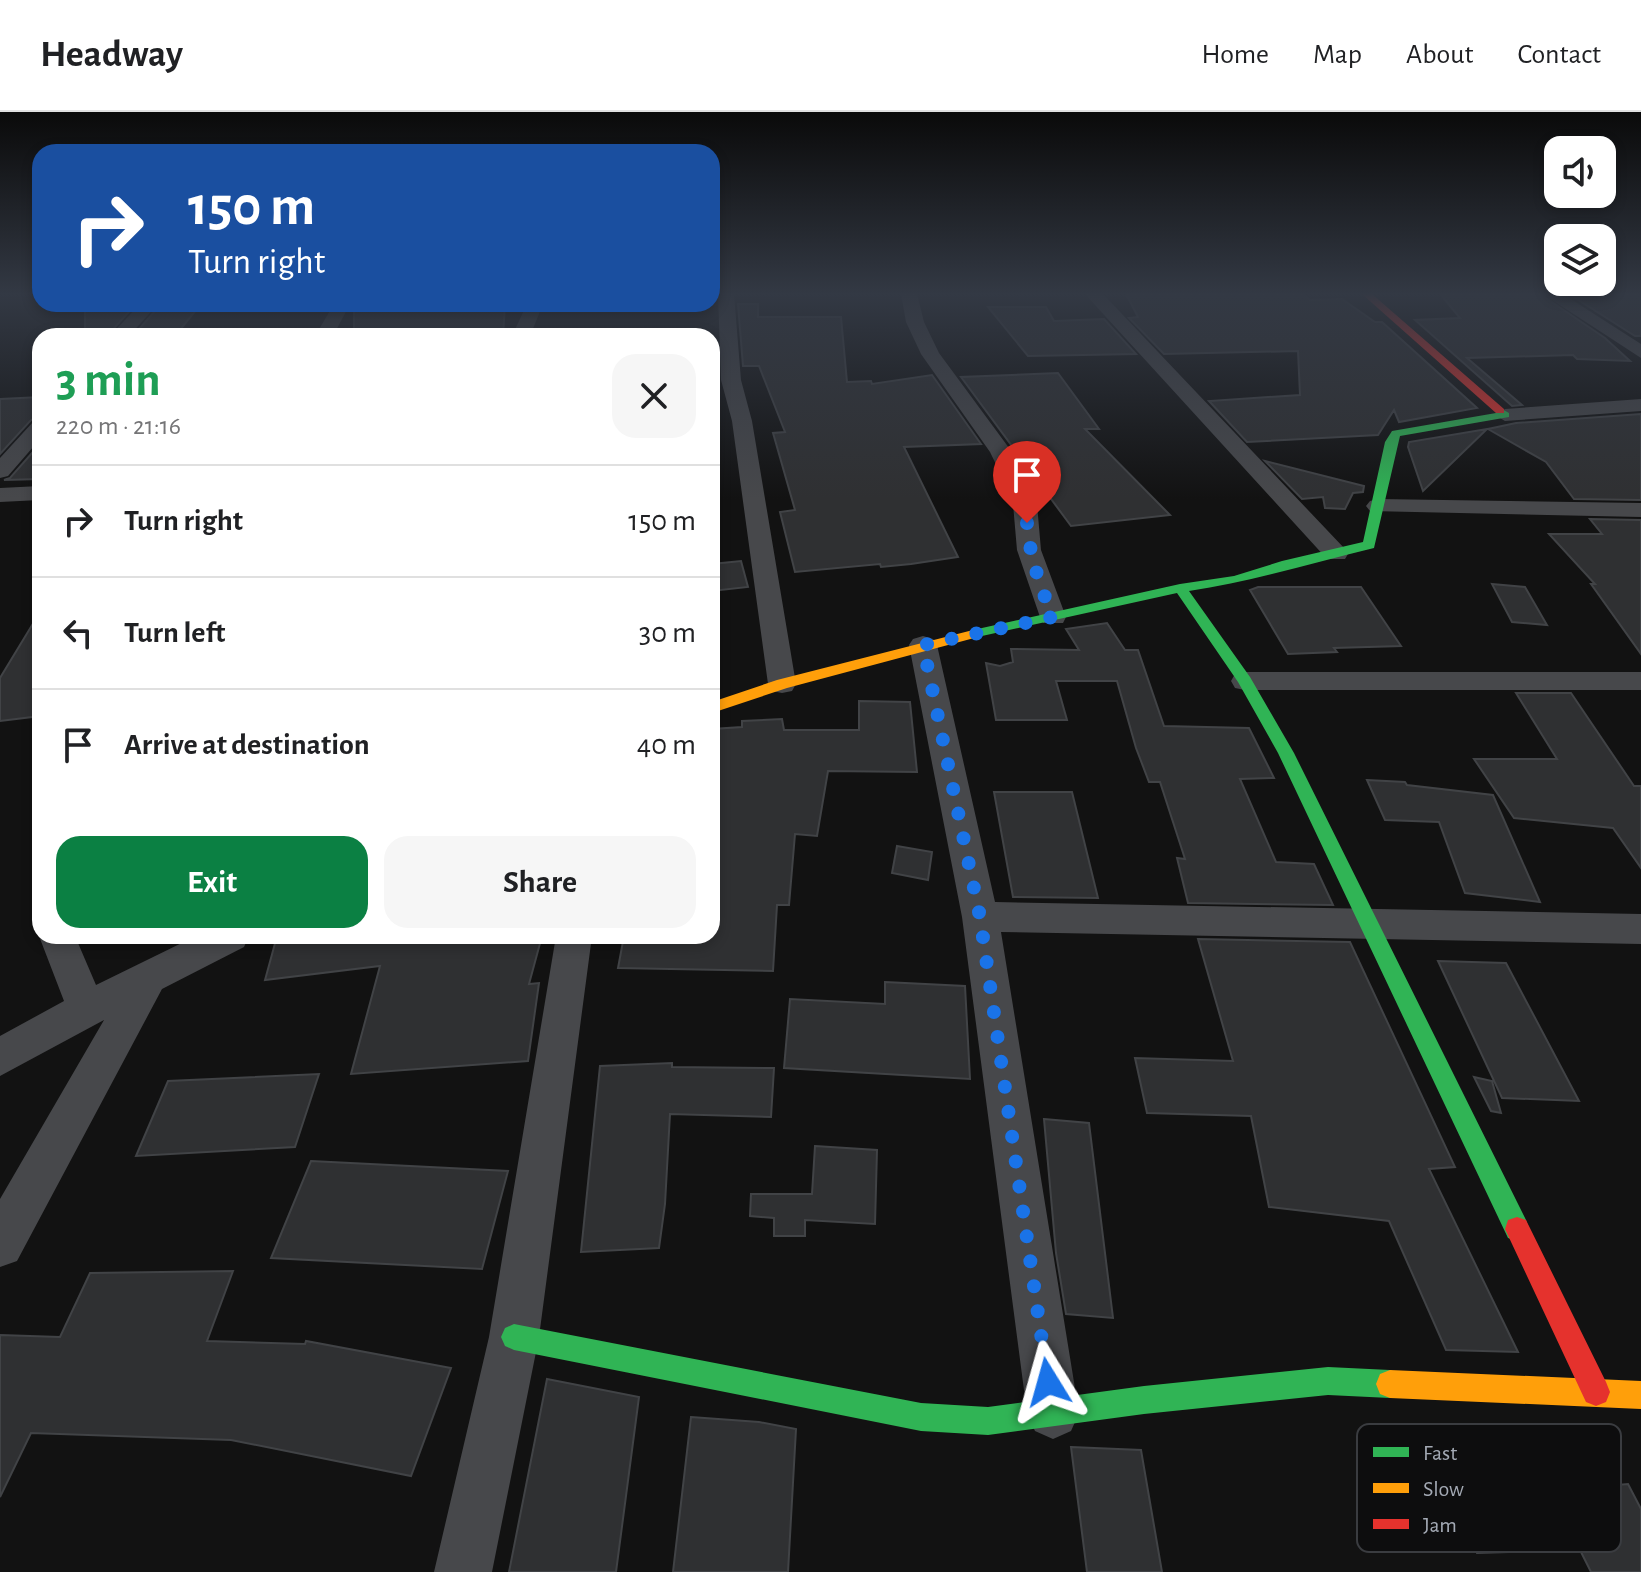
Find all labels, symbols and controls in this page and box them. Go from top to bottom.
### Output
text: Headway [40,36,183,74]
text: Home [1202,41,1269,69]
text: Map [1313,41,1362,69]
text: About [1406,41,1474,69]
text: Contact [1518,41,1601,69]
map controls [1544,136,1616,296]
button: sound [1544,136,1616,208]
icon: right [56,176,160,280]
text: 150 m [188,179,315,235]
button: layers [1544,224,1616,296]
text: Turn right [188,244,325,280]
button: close [612,354,696,438]
text: 3 min [56,357,161,405]
text: 220 m · 21:16 [56,413,181,439]
pin [993,441,1061,523]
icon: arrive [1005,453,1049,497]
icon: right [56,499,100,543]
text: Turn right [124,506,243,536]
text: 150 m [628,506,696,536]
icon: left [56,611,100,655]
text: Turn left [124,618,225,648]
text: 30 m [639,618,696,648]
icon: arrive [56,723,100,767]
text: Arrive at destination [124,730,370,760]
text: 40 m [637,730,696,760]
button: Exit [56,836,368,928]
button: Share [384,836,696,928]
position arrow [1006,1340,1090,1424]
legend [1357,1424,1621,1552]
text: Fast [1423,1442,1457,1464]
text: Slow [1423,1478,1464,1500]
text: Jam [1423,1514,1457,1536]

